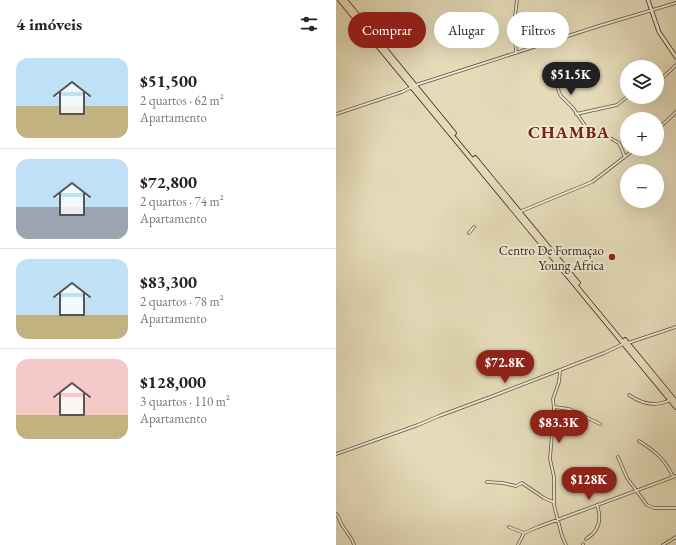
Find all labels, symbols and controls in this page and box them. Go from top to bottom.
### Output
chip: Comprar [348,12,426,48]
chip: Alugar [434,12,499,48]
chip: Filtros [507,12,569,48]
text: 4 imóveis [16,13,82,35]
icon: filters [298,13,320,35]
map controls [620,60,664,208]
button: layers [620,60,664,104]
pin: $51.5K [538,62,604,96]
text: $51.5K [551,66,591,83]
text: $51,500 [140,70,197,92]
icon: home [48,74,96,122]
text: 2 quartos · 62 m² [140,92,224,109]
text: Apartamento [140,109,207,126]
button: + [620,112,664,156]
district label: CHAMBA [528,121,610,143]
button: − [620,164,664,208]
text: $72,800 [140,171,197,193]
icon: home [48,175,96,223]
text: 2 quartos · 74 m² [140,193,224,210]
text: Apartamento [140,210,207,227]
place label: Centro De Formaçao Young Africa [499,242,605,274]
marker: Centro De Formaçao Young Africa [607,252,617,262]
text: $83,300 [140,271,197,293]
icon: home [48,275,96,323]
text: 2 quartos · 78 m² [140,293,224,310]
text: Apartamento [140,310,207,327]
pin: $72.8K [472,350,538,384]
text: $72.8K [485,354,525,371]
text: $128,000 [140,371,206,393]
icon: home [48,375,96,423]
text: 3 quartos · 110 m² [140,393,230,410]
text: Apartamento [140,410,207,427]
pin: $83.3K [526,410,592,444]
text: $83.3K [539,414,579,431]
pin: $128K [561,467,617,501]
text: $128K [571,471,607,488]

